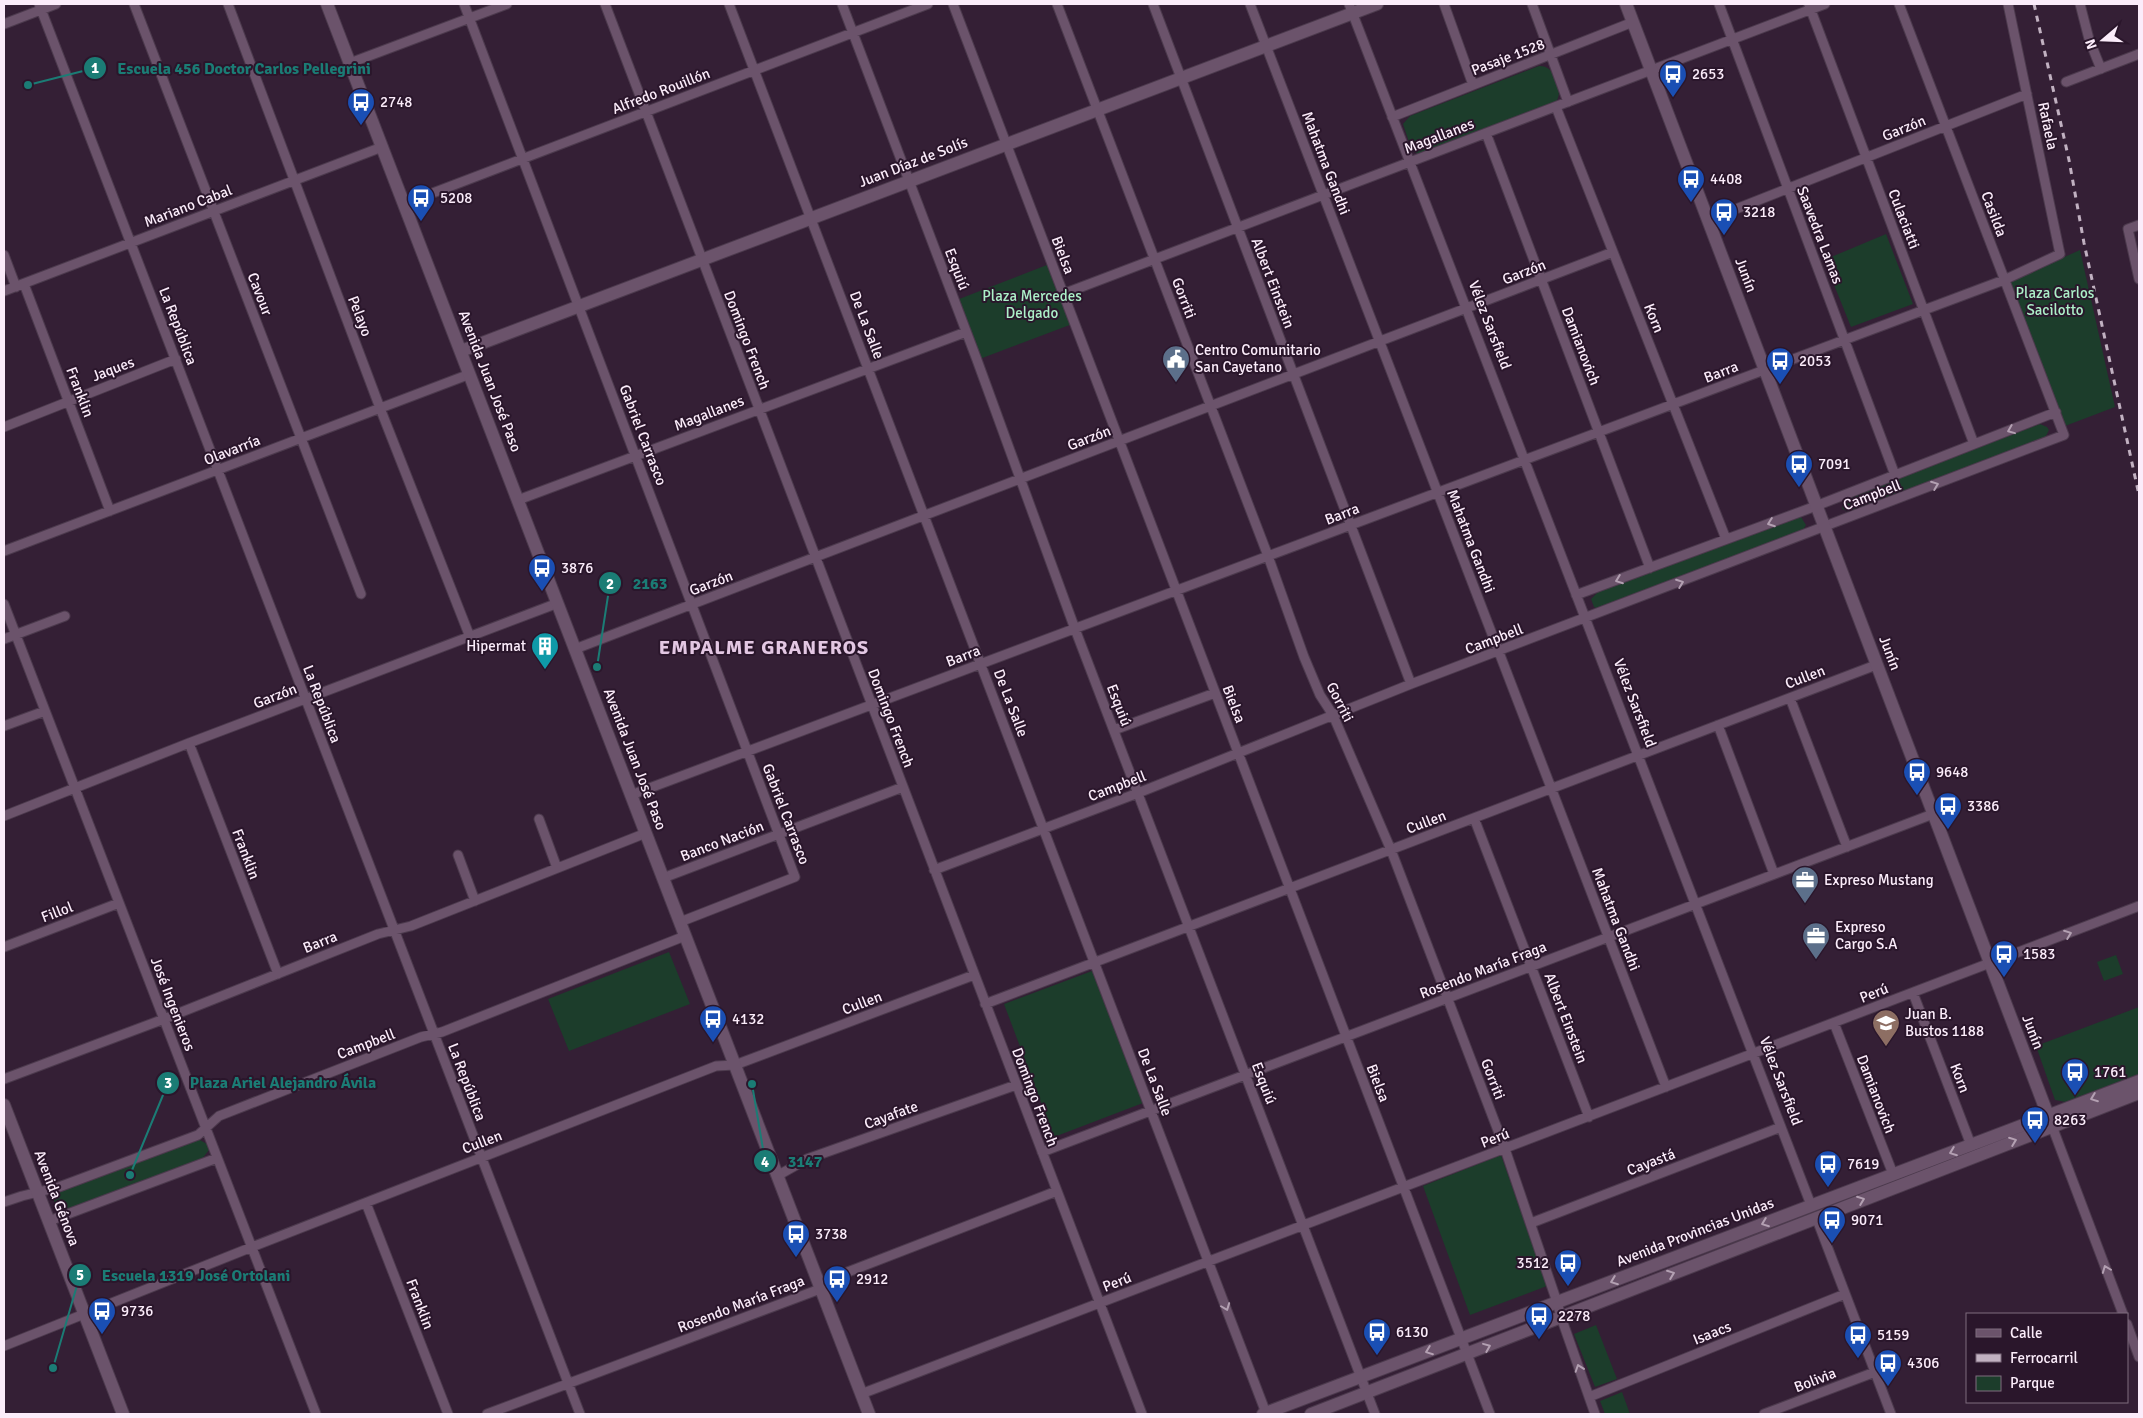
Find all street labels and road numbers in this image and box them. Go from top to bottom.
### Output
street label: Pasaje 1528 [1469,35,1547,79]
street label: Alfredo Rouillón [609,64,713,118]
street label: Rafaela [2034,100,2062,152]
street label: Mahatma Gandhi [1298,109,1354,217]
street label: Garzón [1880,111,1928,145]
street label: Magallanes [1401,114,1477,158]
street label: Juan Díaz de Solís [856,133,970,191]
street label: Mariano Cabal [141,181,235,231]
street label: Saavedra Lamas [1793,184,1847,287]
street label: Culaciatti [1884,187,1924,251]
street label: Casilda [1977,189,2011,239]
street label: Bielsa [1048,233,1078,277]
street label: Albert Einstein [1248,235,1298,331]
street label: Esquiú [941,246,973,292]
street label: Garzón [1500,255,1548,289]
street label: Junín [1731,255,1761,295]
street label: Cavour [244,270,277,318]
street label: Gorriti [1168,275,1200,321]
street label: Vélez Sarsfield [1465,278,1515,372]
street label: La República [155,284,201,368]
street label: Domingo French [720,288,774,392]
street label: De La Salle [846,289,888,361]
street label: Pelayo [344,293,376,339]
street label: Korn [1640,301,1668,335]
street label: Damianovich [1558,304,1604,388]
street label: Avenida Juan José Paso [455,308,525,455]
street label: Jaques [89,353,137,385]
street label: Barra [1701,357,1741,387]
street label: Franklin [62,364,98,420]
street label: Gabriel Carrasco [615,382,671,488]
street label: Magallanes [671,391,747,435]
street label: Garzón [1065,421,1113,455]
street label: Olavarría [201,431,263,469]
street label: Campbell [1841,476,1903,514]
street label: Mahatma Gandhi [1443,487,1499,595]
street label: Barra [1322,499,1362,529]
street label: Garzón [687,566,735,600]
street label: Campbell [1463,620,1525,658]
street label: Junín [1875,633,1905,673]
street label: Barra [943,641,983,671]
street label: Vélez Sarsfield [1610,656,1660,750]
street label: Cullen [1782,661,1828,693]
street label: La República [299,662,345,746]
street label: Domingo French [864,666,918,770]
street label: De La Salle [990,667,1032,739]
street label: Garzón [251,679,299,713]
street label: Gorriti [1322,679,1358,725]
street label: Esquiú [1103,682,1135,728]
street label: Bielsa [1219,682,1249,726]
street label: Avenida Juan José Paso [600,686,670,833]
street label: Gabriel Carrasco [758,761,814,867]
street label: Campbell [1086,767,1148,805]
street label: Cullen [1403,806,1449,838]
street label: Banco Nación [678,817,766,865]
street label: Franklin [228,826,264,882]
street label: Mahatma Gandhi [1588,865,1644,973]
street label: Fillol [39,898,75,926]
street label: Barra [300,927,340,957]
street label: Rosendo María Fraga [1417,938,1549,1002]
street label: José Ingenieros [147,954,199,1054]
street label: Albert Einstein [1541,970,1591,1066]
street label: Perú [1857,979,1891,1007]
street label: Cullen [839,987,885,1019]
street label: Junín [2018,1012,2048,1052]
street label: Campbell [335,1025,397,1063]
street label: Vélez Sarsfield [1756,1034,1806,1128]
street label: La República [444,1040,490,1124]
street label: Domingo French [1008,1045,1062,1149]
street label: De La Salle [1134,1046,1176,1118]
street label: Damianovich [1853,1052,1899,1136]
street label: Gorriti [1477,1056,1509,1102]
street label: Esquiú [1248,1060,1280,1106]
street label: Bielsa [1363,1061,1393,1105]
street label: Korn [1946,1061,1974,1095]
street label: Cayafate [862,1097,920,1133]
street label: Perú [1478,1124,1512,1152]
street label: Cullen [459,1126,505,1158]
street label: Cayastá [1624,1145,1678,1179]
street label: Avenida Génova [30,1147,84,1249]
street label: Avenida Provincias Unidas [1614,1193,1777,1270]
street label: Perú [1100,1268,1134,1296]
street label: Rosendo María Fraga [675,1272,807,1336]
street label: Franklin [402,1276,438,1332]
street label: Isaacs [1690,1317,1734,1349]
street label: Bolivia [1791,1364,1839,1396]

